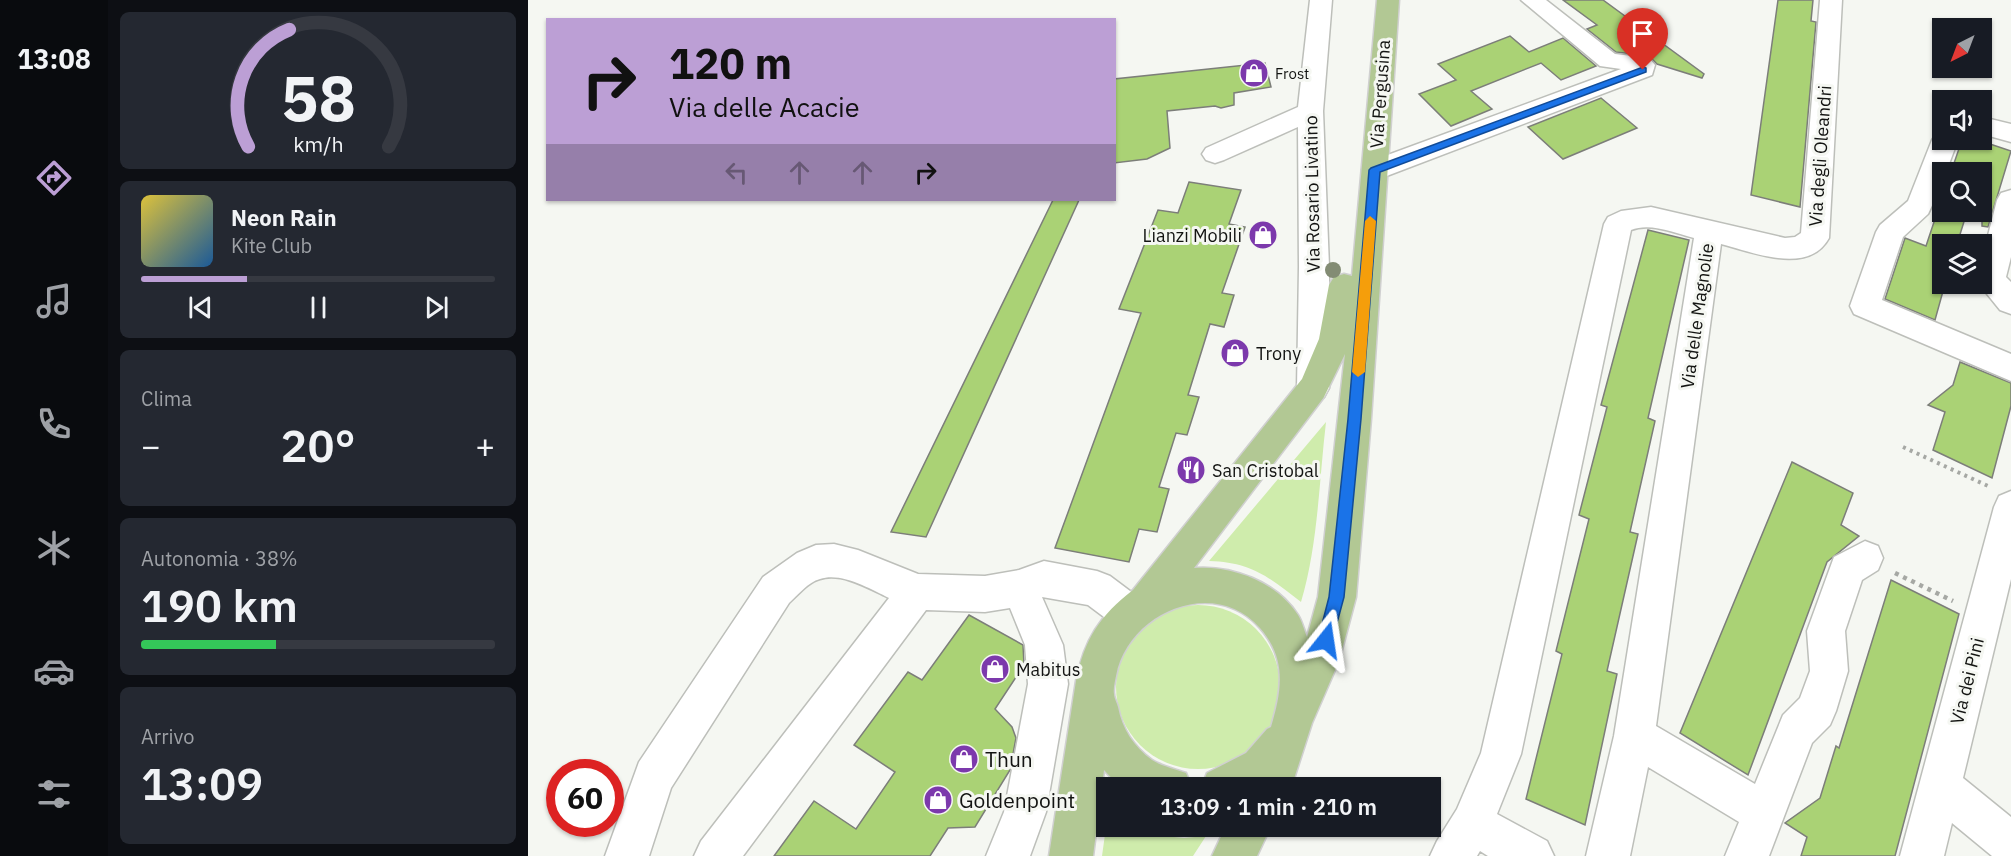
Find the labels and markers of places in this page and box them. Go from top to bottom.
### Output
pin [1617,8,1668,70]
shop icon: Frost [1238,57,1270,89]
place label: Frost [1275,64,1309,83]
shop icon: Lianzi Mobili [1247,219,1279,251]
place label: Lianzi Mobili [1143,224,1242,247]
shop icon: Trony [1219,337,1251,369]
place label: Trony [1256,342,1301,365]
restaurant icon: San Cristobal [1175,454,1207,486]
place label: San Cristobal [1212,459,1319,482]
shop icon: Mabitus [979,653,1011,685]
place label: Mabitus [1016,658,1080,681]
shop icon: Thun [948,743,980,775]
place label: Thun [985,745,1033,773]
shop icon: Goldenpoint [922,784,954,816]
place label: Goldenpoint [959,786,1075,814]

